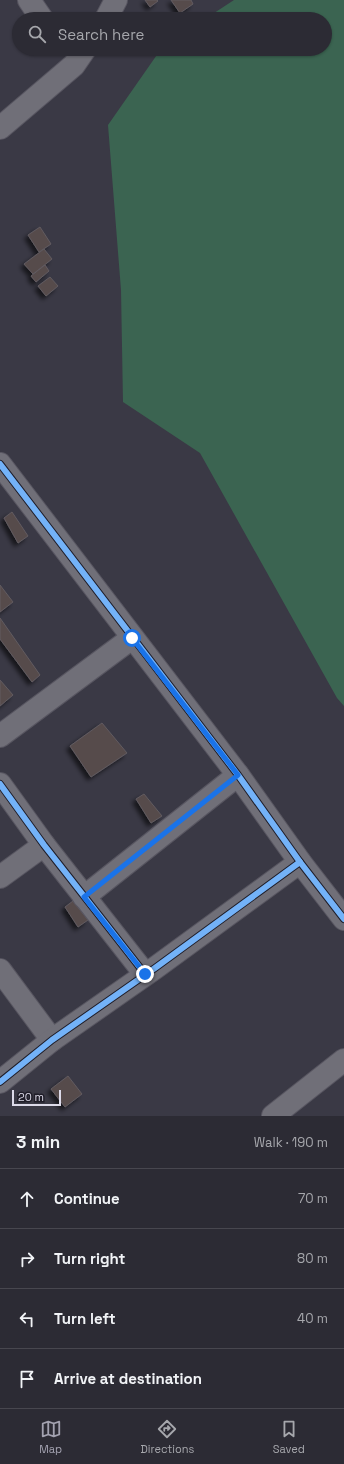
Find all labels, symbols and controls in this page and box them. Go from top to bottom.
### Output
search box [12,12,332,56]
icon: search [26,23,48,45]
text: Search here [58,25,144,44]
route start [123,629,141,647]
route end [136,965,154,983]
scale bar [12,1088,61,1107]
text: 20 m [18,1090,44,1104]
text: 3 min [16,1131,60,1153]
text: Walk · 190 m [254,1134,328,1151]
icon: ahead [16,1188,38,1210]
text: Continue [54,1189,120,1208]
text: 70 m [298,1190,328,1207]
icon: right [16,1248,38,1270]
text: Turn right [54,1249,125,1268]
text: 80 m [297,1250,328,1267]
icon: left [16,1308,38,1330]
text: Turn left [54,1309,116,1328]
text: 40 m [297,1310,328,1327]
icon: arrive [16,1368,38,1390]
text: Arrive at destination [54,1369,202,1388]
tab: Map [39,1418,62,1456]
tab: Directions [140,1418,194,1456]
tab: Saved [273,1418,305,1456]

